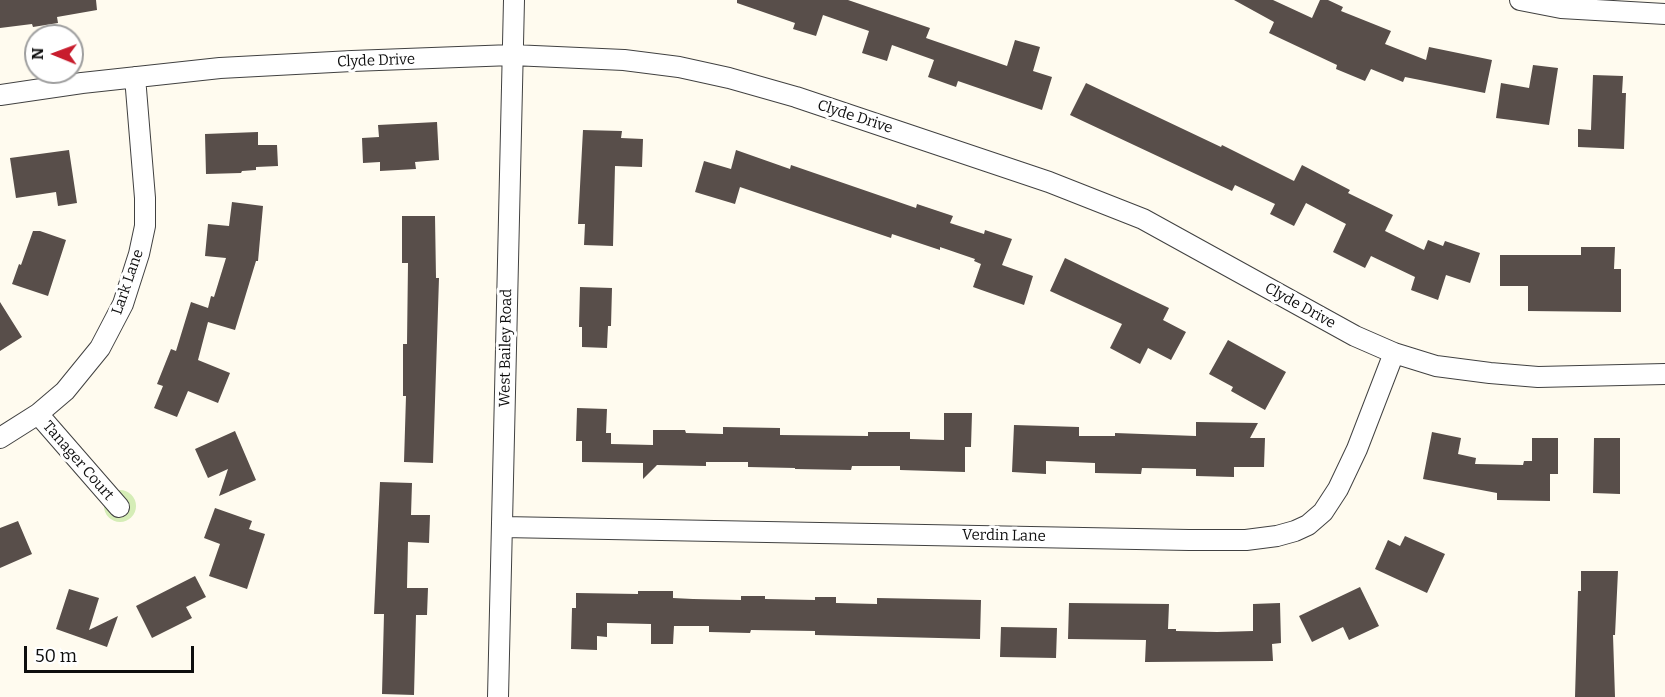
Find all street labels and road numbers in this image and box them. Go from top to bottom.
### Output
street label: Clyde Drive [337,51,415,71]
street label: Clyde Drive [815,96,895,138]
street label: Lark Lane [108,247,148,317]
street label: Clyde Drive [1262,279,1338,333]
street label: West Bailey Road [496,289,516,407]
street label: Tanager Court [39,418,117,504]
street label: Verdin Lane [962,526,1046,546]

